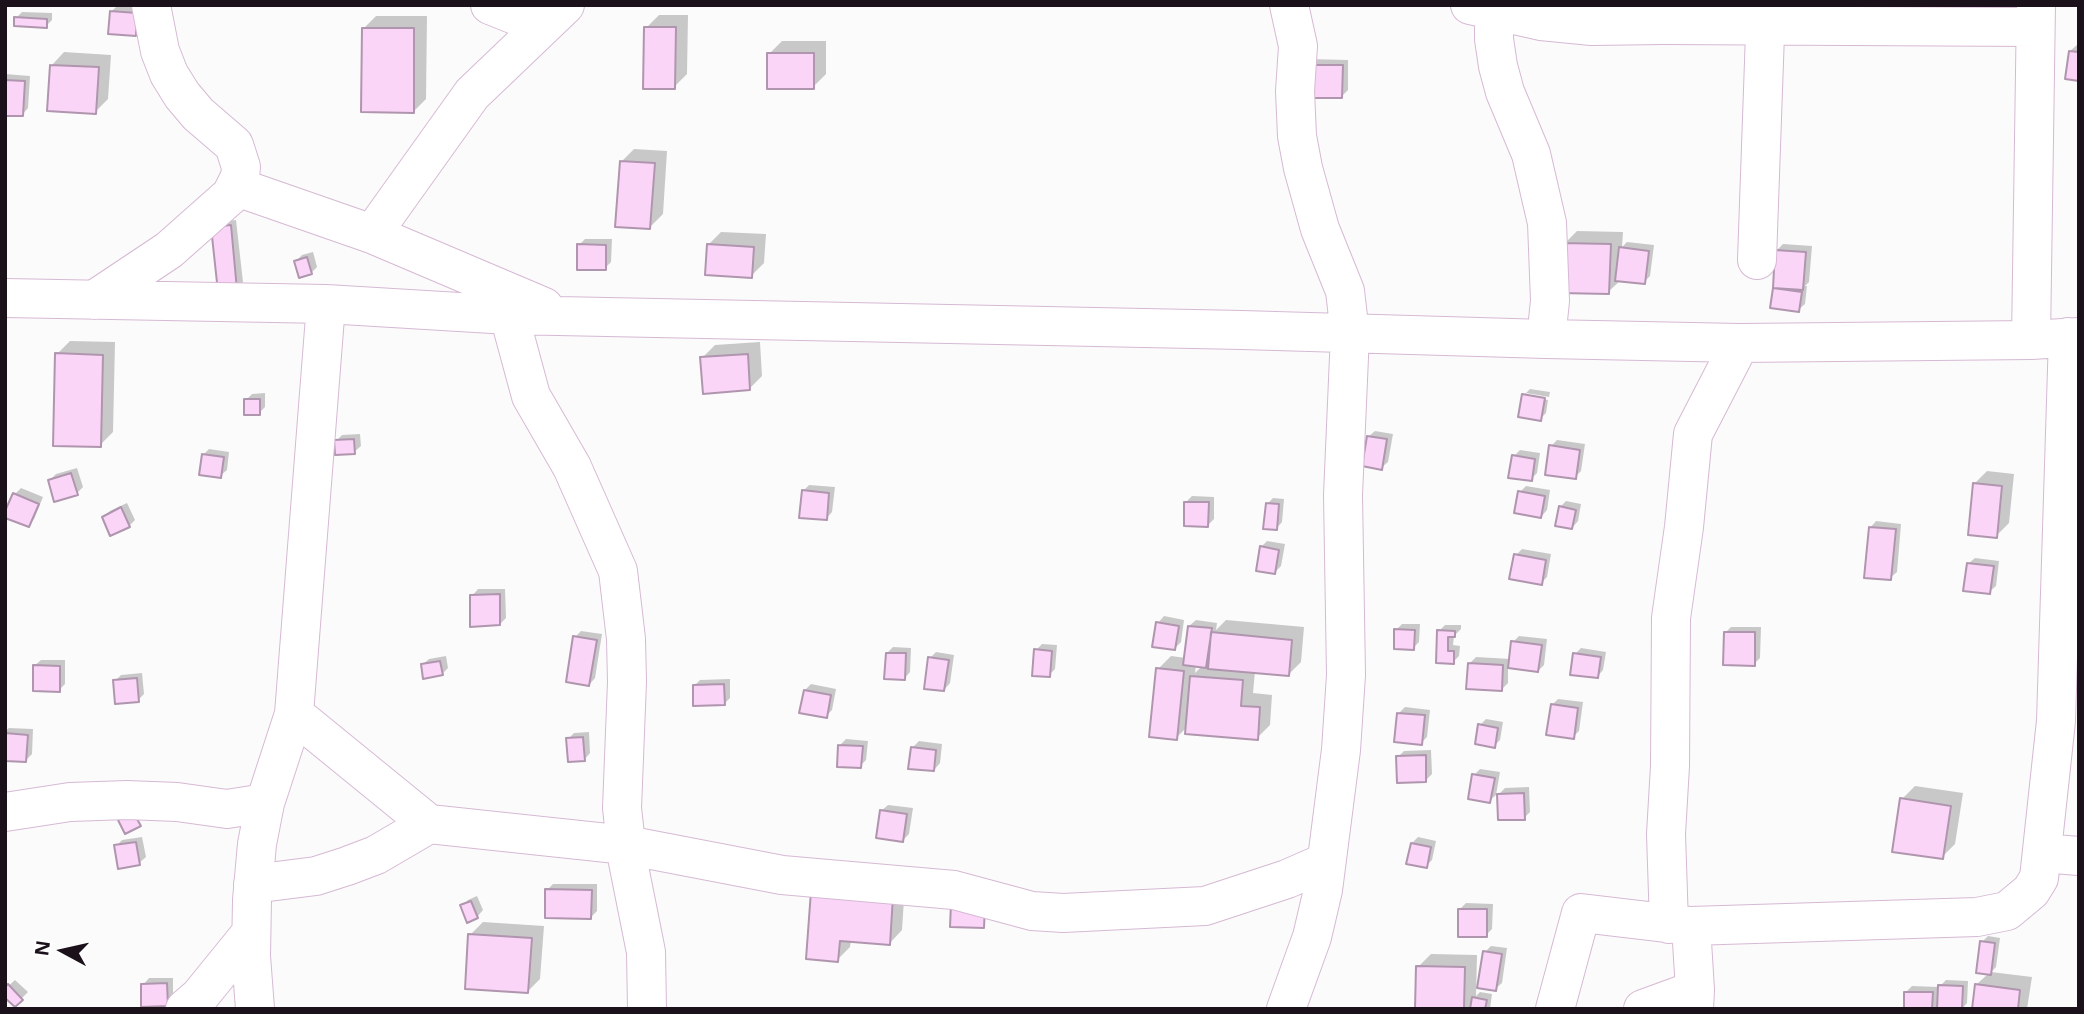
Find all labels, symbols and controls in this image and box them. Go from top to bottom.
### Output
north arrow [28,916,98,986]
text: N [28,939,56,958]

